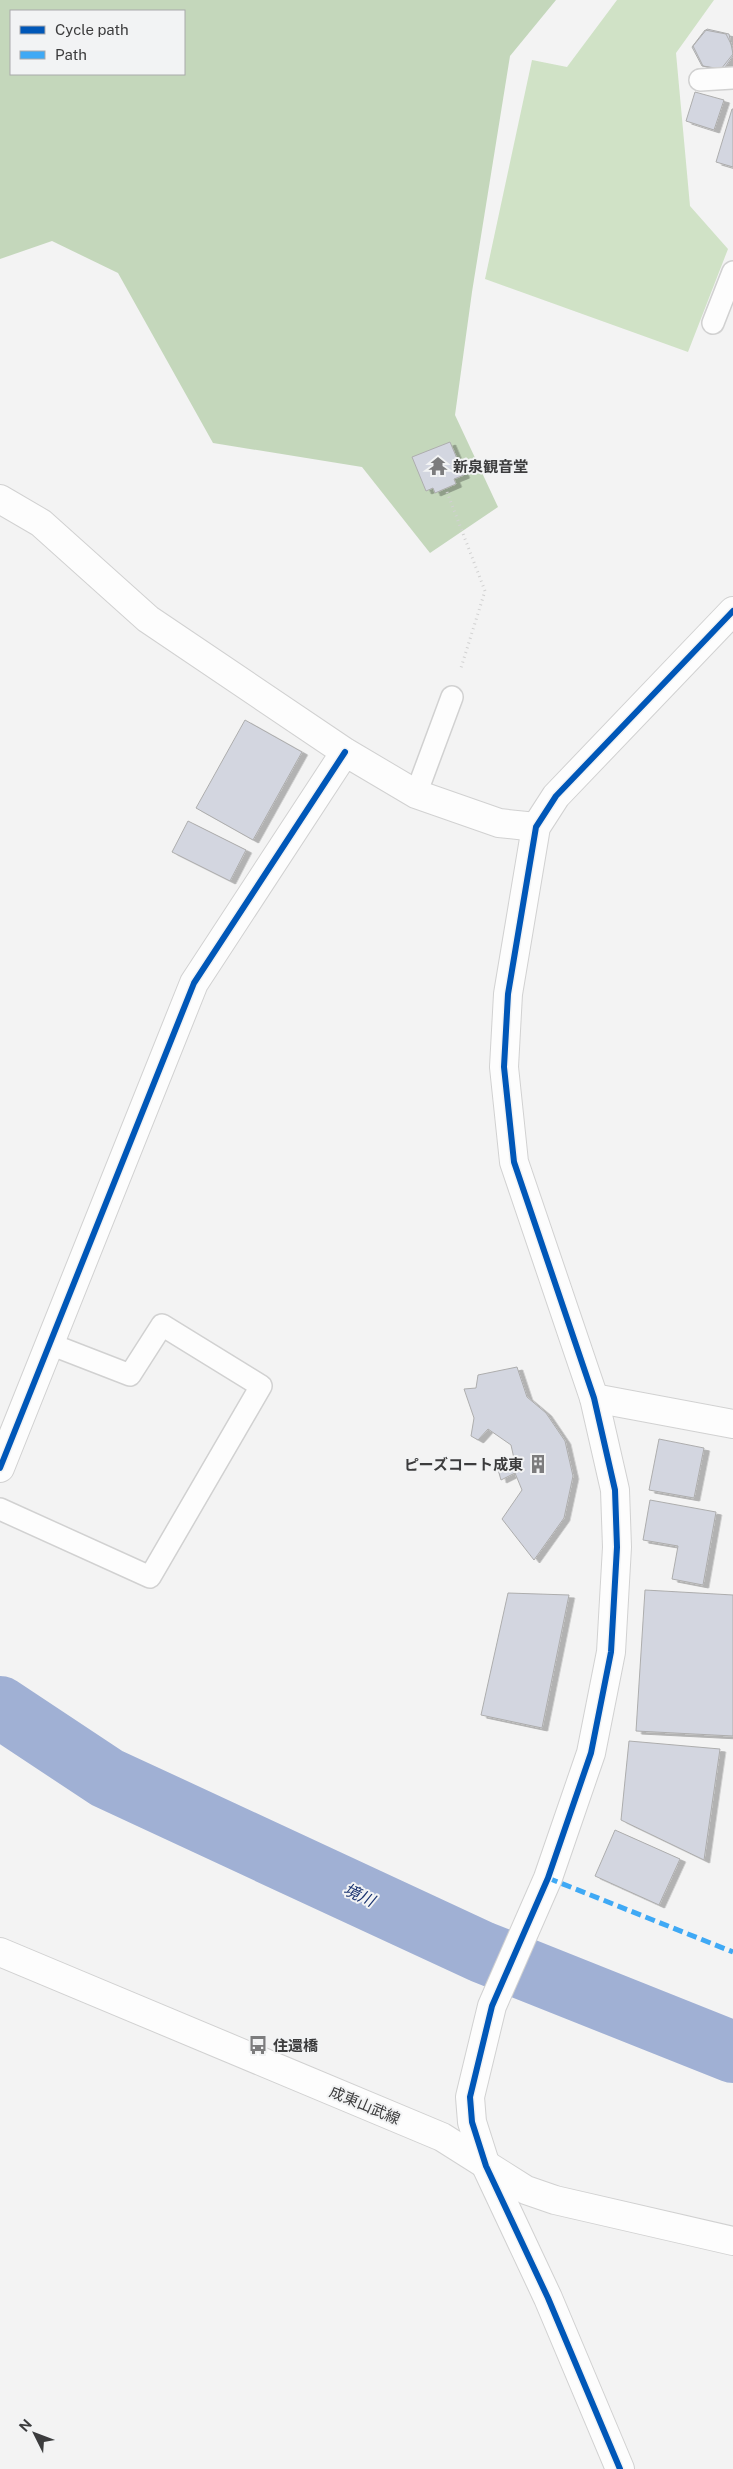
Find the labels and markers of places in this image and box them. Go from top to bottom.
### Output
temple icon: 新泉観音堂 [427,455,449,477]
place label: 新泉観音堂 [453,458,528,475]
building icon: ピーズコート成東 [527,1453,549,1475]
place label: ピーズコート成東 [404,1456,523,1473]
bus stop icon: 住還橋 [247,2034,269,2056]
place label: 住還橋 [273,2037,319,2054]

